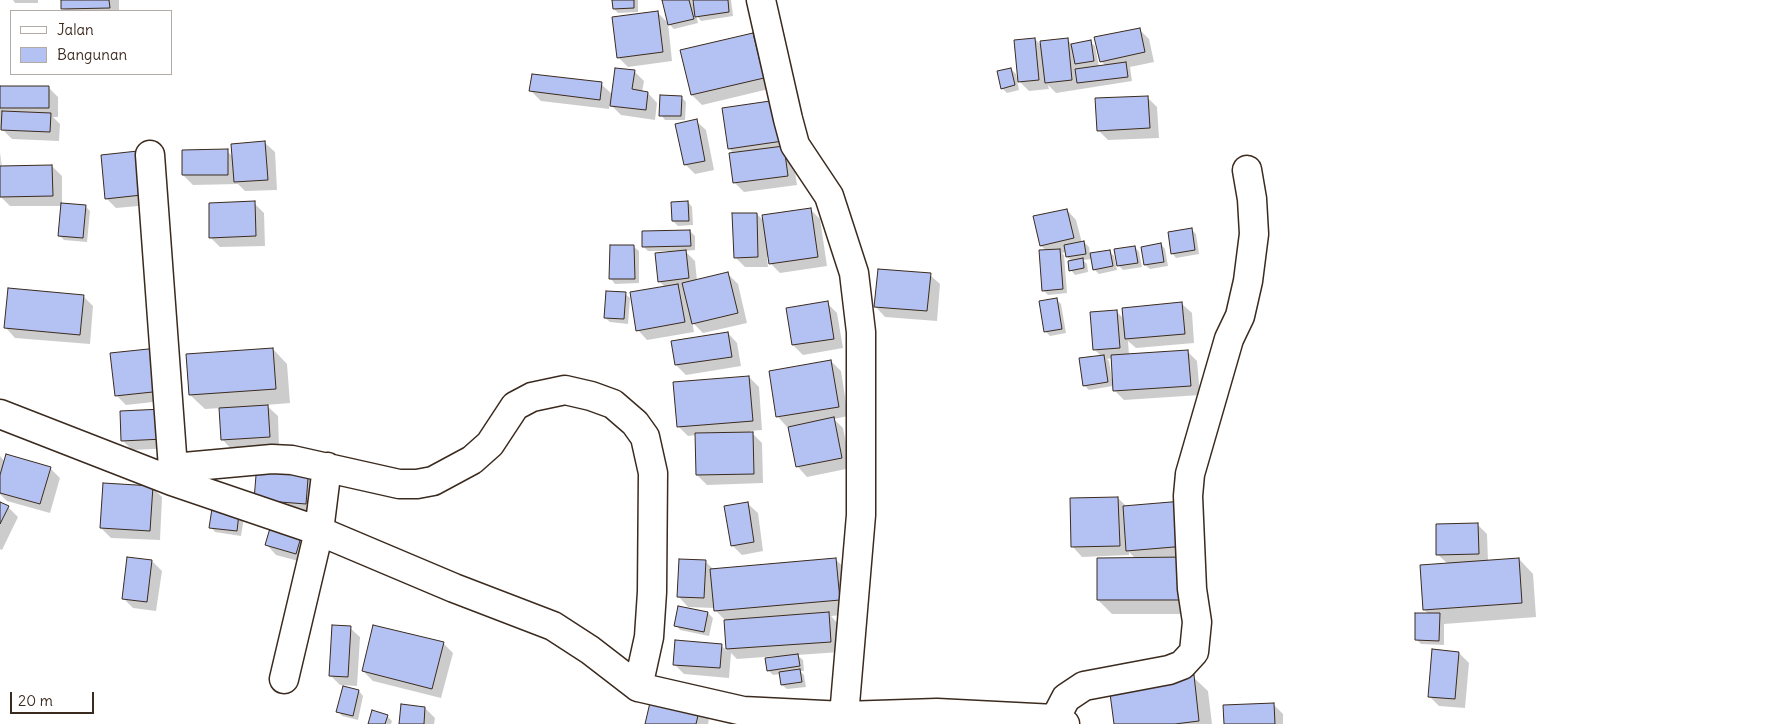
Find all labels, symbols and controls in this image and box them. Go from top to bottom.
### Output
legend [10,10,172,75]
text: Jalan [57,20,94,39]
text: Bangunan [57,45,127,64]
scale bar [12,682,96,714]
text: 20 m [18,691,53,710]

